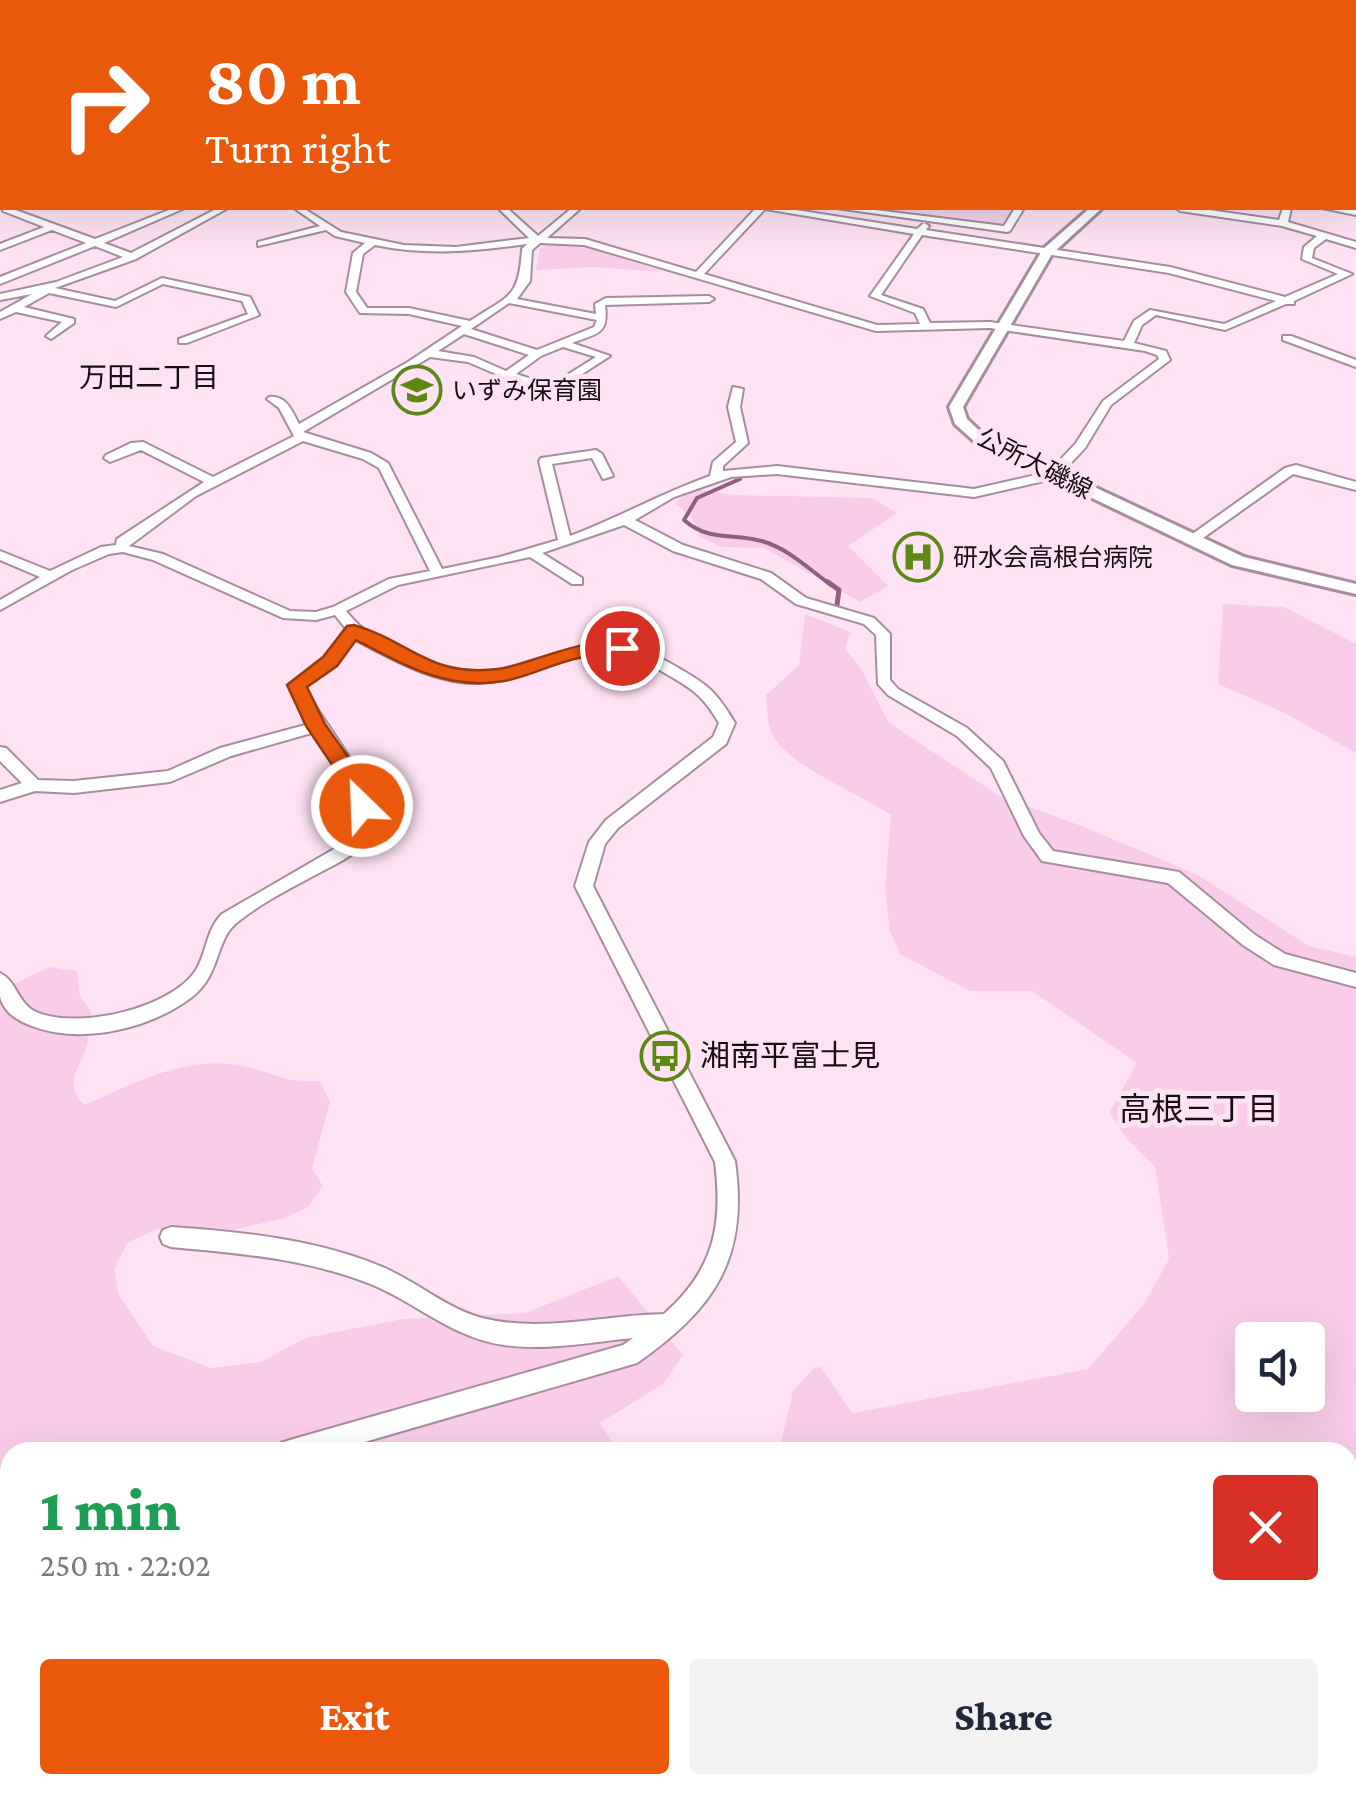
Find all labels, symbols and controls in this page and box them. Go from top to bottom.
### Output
icon: right [40,40,170,170]
text: 80 m [205,41,361,119]
text: Turn right [205,123,390,173]
district label: 万田二丁目 [79,362,219,393]
school or university icon: いずみ保育園 [391,364,443,416]
place label: いずみ保育園 [452,377,602,404]
street label: 公所大磯線 [973,423,1097,504]
hospital icon: 研水会高根台病院 [892,531,944,583]
place label: 研水会高根台病院 [953,544,1153,571]
pin [580,606,665,691]
icon: arrive [595,621,650,676]
position arrow [310,754,414,858]
bus stop icon: 湘南平富士見 [639,1030,691,1082]
place label: 湘南平富士見 [700,1039,880,1072]
district label: 高根三丁目 [1119,1091,1279,1127]
map controls [1235,1322,1325,1412]
button: sound [1235,1322,1325,1412]
button: close [1213,1475,1318,1580]
text: 1 min [40,1476,180,1543]
text: 250 m · 22:02 [40,1547,211,1583]
button: Exit [40,1659,669,1774]
button: Share [689,1659,1318,1774]

